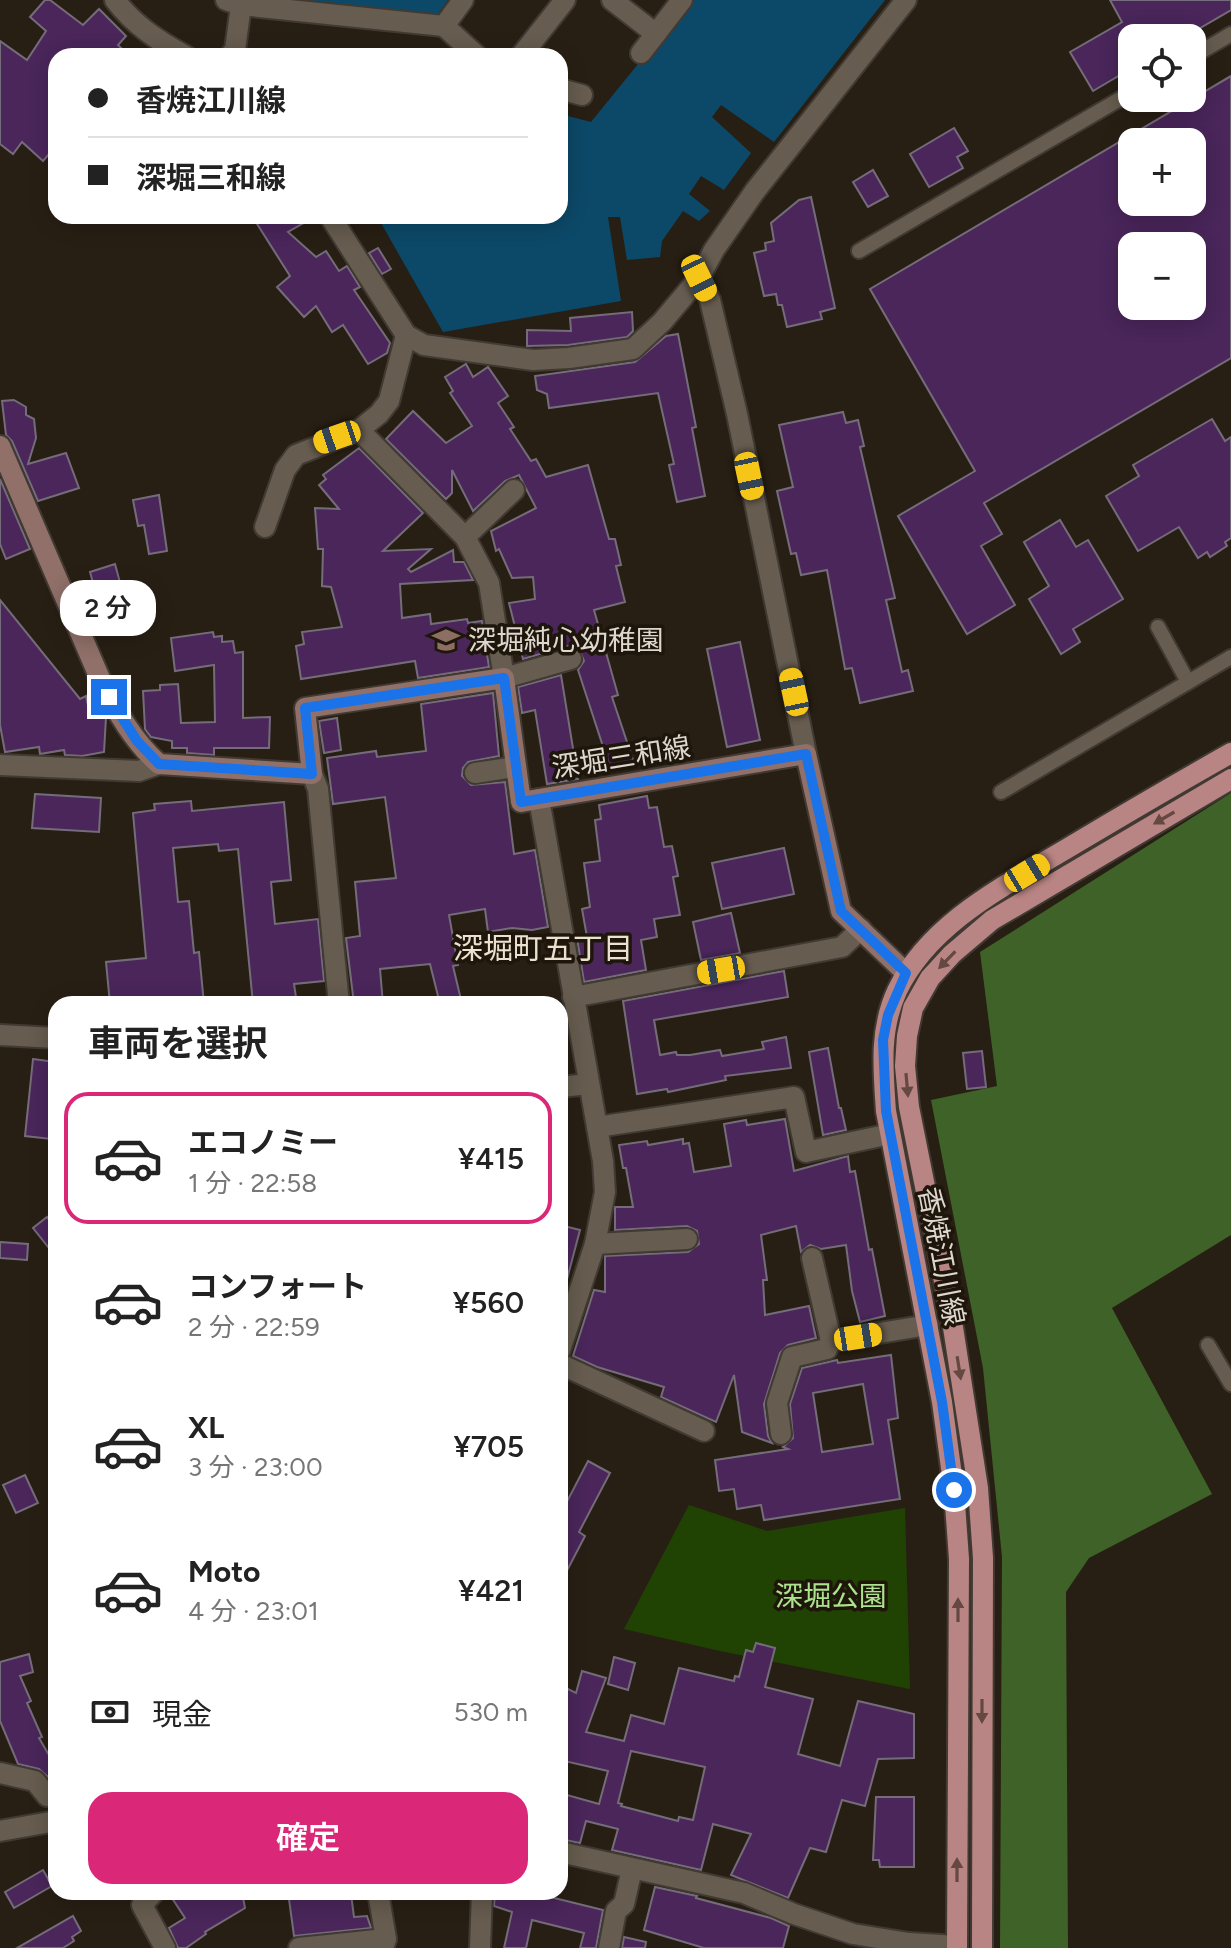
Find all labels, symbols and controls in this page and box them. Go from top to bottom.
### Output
map controls [1118,24,1206,320]
button: locate [1118,24,1206,112]
text: 香焼江川線 [136,82,286,119]
button: + [1118,128,1206,216]
text: 深堀三和線 [136,159,286,196]
button: − [1118,232,1206,320]
car [678,251,720,305]
car [310,418,364,456]
car [732,450,766,502]
callout: 2 分 [61,581,157,637]
text: 2 分 [84,592,132,624]
place label: 深堀純心幼稚園 [468,623,664,657]
school or university icon: 深堀純心幼稚園 [431,625,461,655]
car [777,666,811,718]
route end [91,679,127,715]
street label: 深堀三和線 [549,729,693,785]
one-way arrow [1153,811,1175,825]
car [1000,850,1054,896]
district label: 深堀町五丁目 [453,930,633,967]
one-way arrow [938,950,957,969]
car [695,954,747,986]
text: 車両を選択 [88,1022,268,1065]
one-way arrow [901,1073,914,1098]
icon: car [92,1122,164,1194]
text: エコノミー [188,1124,338,1161]
text: ¥415 [458,1140,524,1177]
text: 1 分 · 22:58 [188,1167,317,1199]
street label: 香焼江川線 [912,1184,972,1328]
icon: car [92,1266,164,1338]
text: コンフォート [188,1268,367,1305]
text: ¥560 [453,1284,524,1321]
text: 2 分 · 22:59 [188,1311,320,1343]
car [832,1321,884,1353]
one-way arrow [954,1356,966,1381]
text: XL [188,1409,224,1446]
icon: car [92,1410,164,1482]
text: ¥705 [454,1428,524,1465]
text: 3 分 · 23:00 [188,1451,323,1483]
route start [936,1472,972,1508]
text: Moto [188,1553,260,1590]
icon: car [92,1554,164,1626]
text: ¥421 [458,1572,524,1609]
park label: 深堀公園 [775,1579,887,1613]
text: 4 分 · 23:01 [188,1595,319,1627]
one-way arrow [952,1597,964,1622]
icon: cash [88,1690,132,1734]
text: 現金 [152,1696,212,1733]
text: 530 m [454,1696,528,1728]
one-way arrow [976,1699,988,1724]
button: 確定 [88,1792,528,1884]
one-way arrow [951,1857,963,1882]

